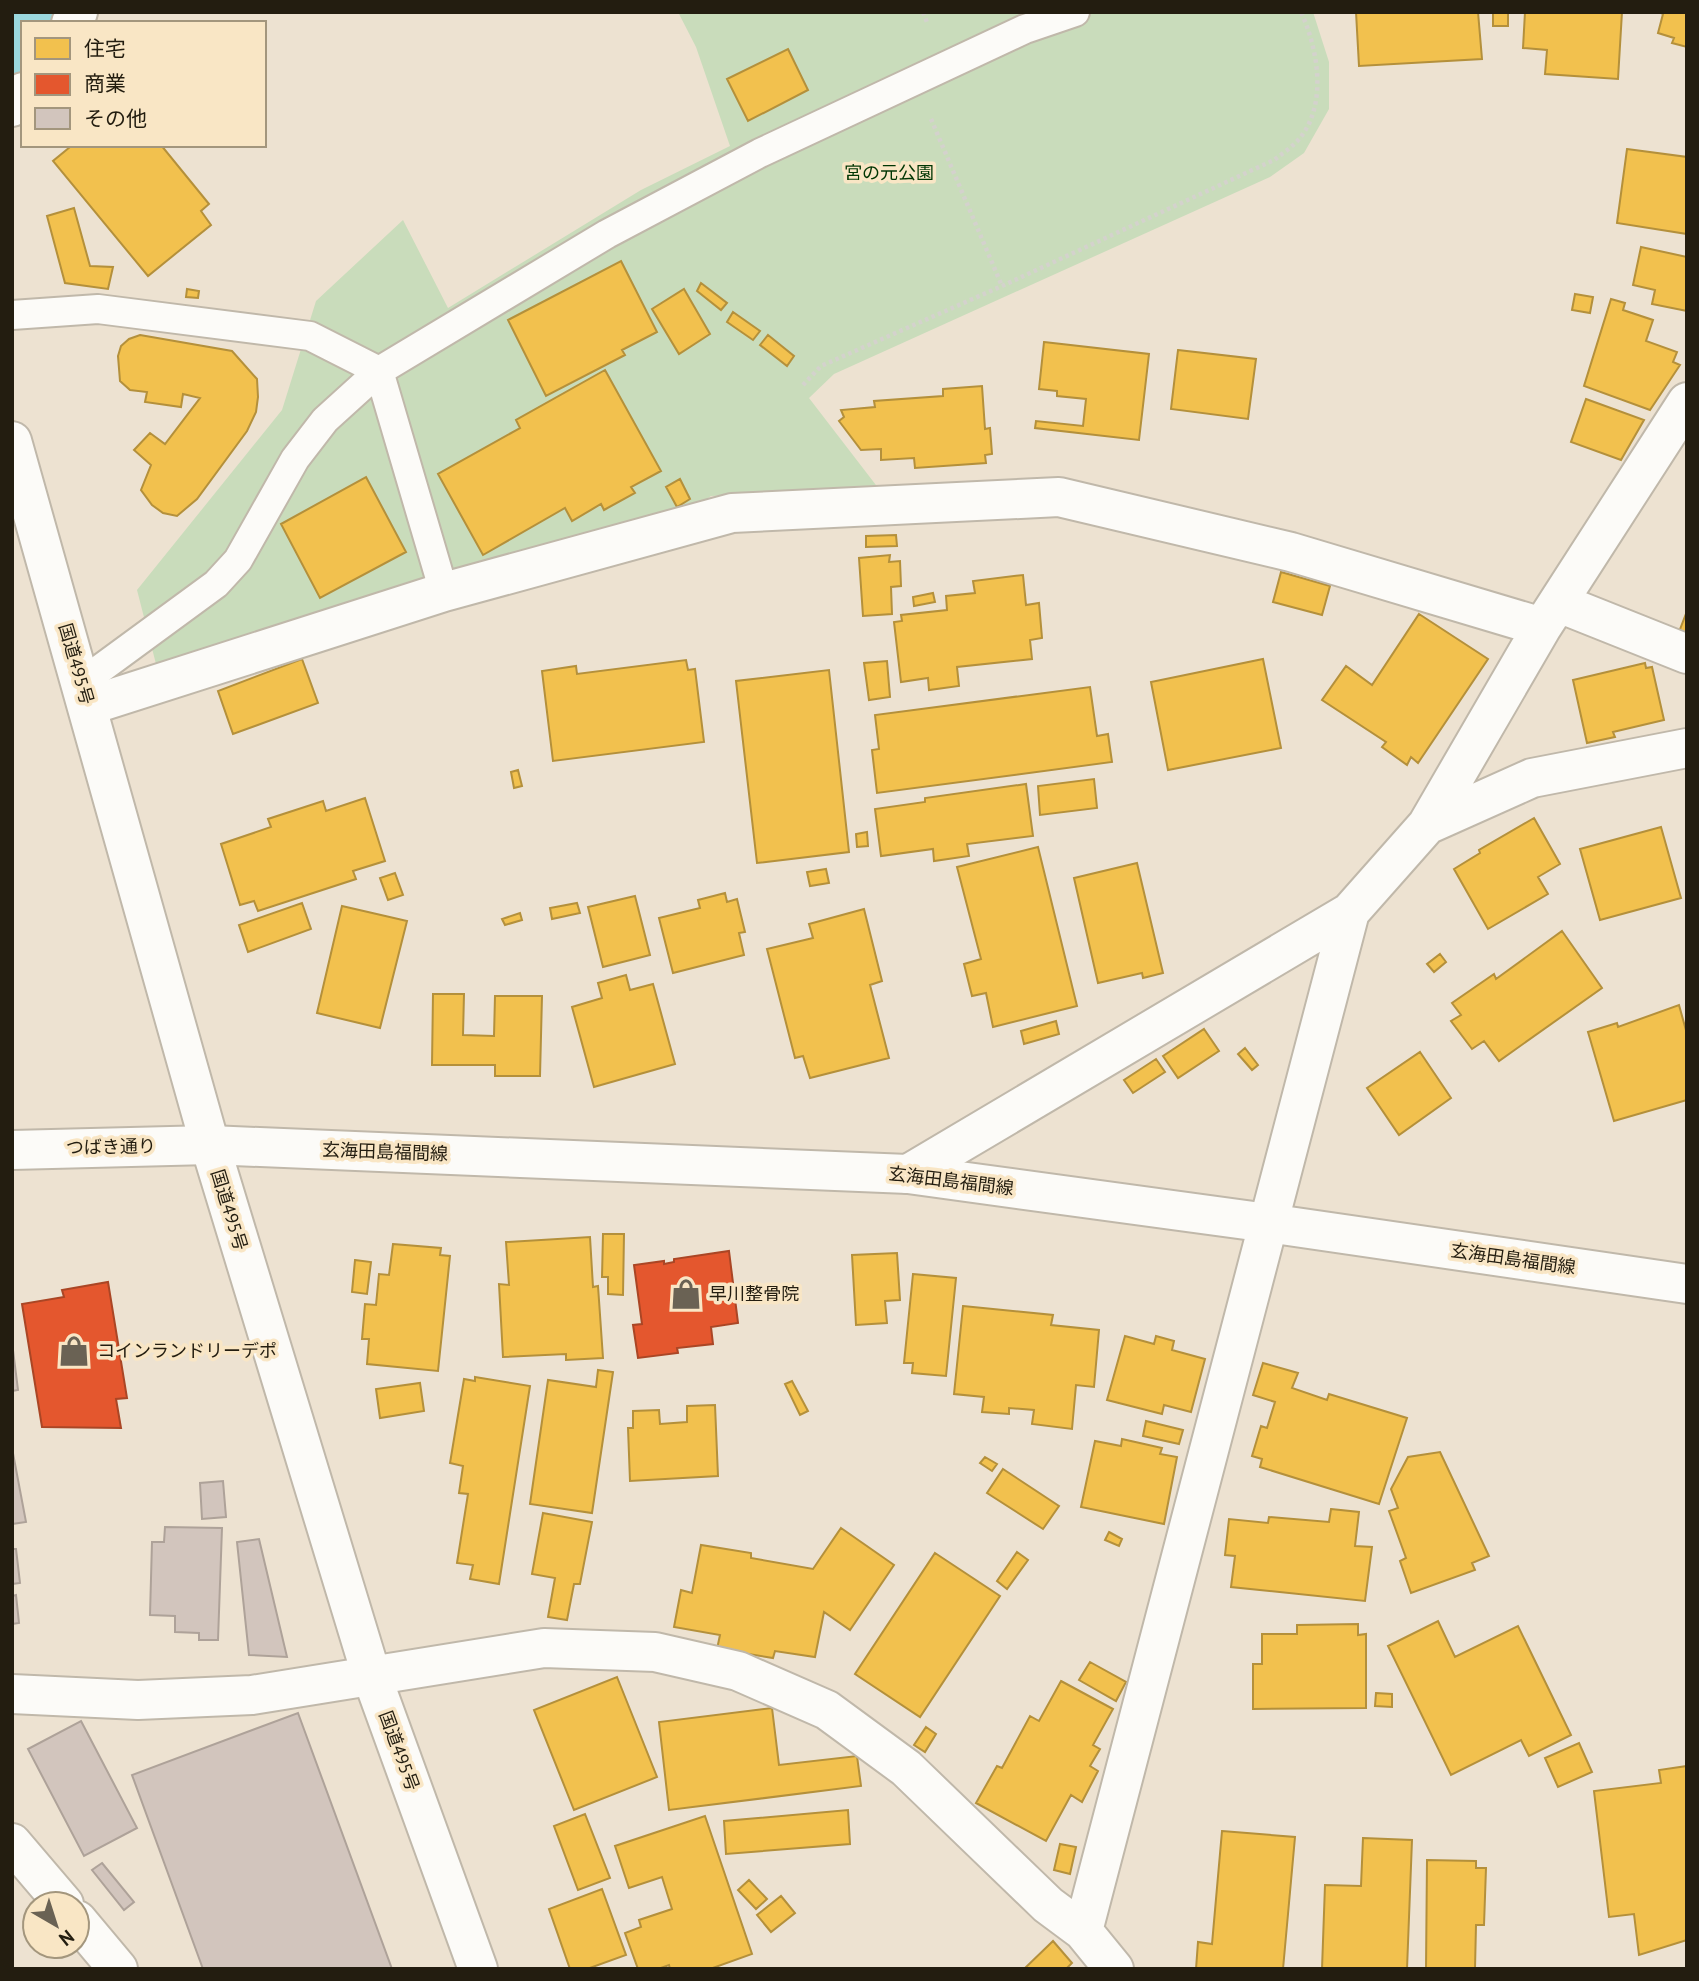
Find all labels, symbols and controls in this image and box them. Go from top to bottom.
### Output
legend [21,21,266,147]
text: 住宅 [84,35,126,62]
text: 商業 [84,70,126,97]
text: その他 [84,105,147,132]
park label: 宮の元公園 [844,161,934,184]
street label: 国道495号 [54,621,99,707]
street label: つばき通り [66,1134,156,1159]
street label: 玄海田島福間線 [322,1138,448,1165]
street label: 玄海田島福間線 [887,1161,1015,1200]
street label: 国道495号 [206,1167,253,1253]
street label: 玄海田島福間線 [1449,1238,1577,1279]
shop icon: 早川整骨院 [669,1277,703,1311]
place label: 早川整骨院 [709,1282,799,1305]
shop icon: コインランドリーデポ [57,1334,91,1368]
place label: コインランドリーデポ [97,1339,277,1362]
street label: 国道495号 [374,1708,425,1794]
north arrow [21,1890,91,1960]
text: N [54,1925,79,1951]

